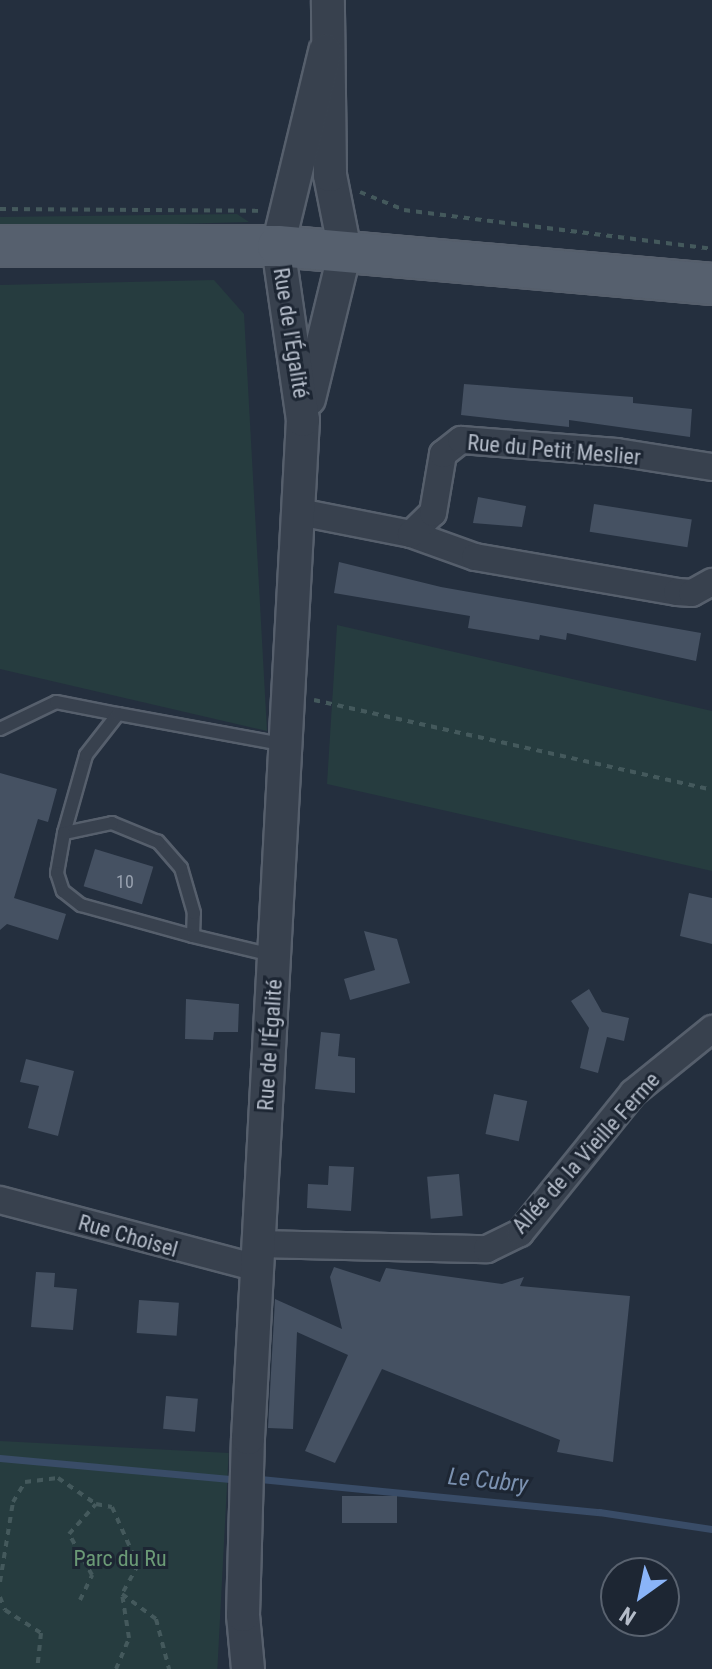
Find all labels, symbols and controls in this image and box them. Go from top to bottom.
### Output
street label: Rue de l'Égalité [268,266,314,400]
street label: Rue du Petit Meslier [466,429,642,471]
house number: 10 [116,871,134,893]
street label: Rue de l'Égalité [252,978,288,1112]
street label: Allée de la Vieille Ferme [507,1067,665,1239]
street label: Rue Choisel [75,1209,181,1263]
water label: Le Cubry [447,1462,529,1500]
park label: Parc du Ru [73,1546,167,1572]
north arrow [600,1557,680,1637]
text: N [615,1602,640,1630]

